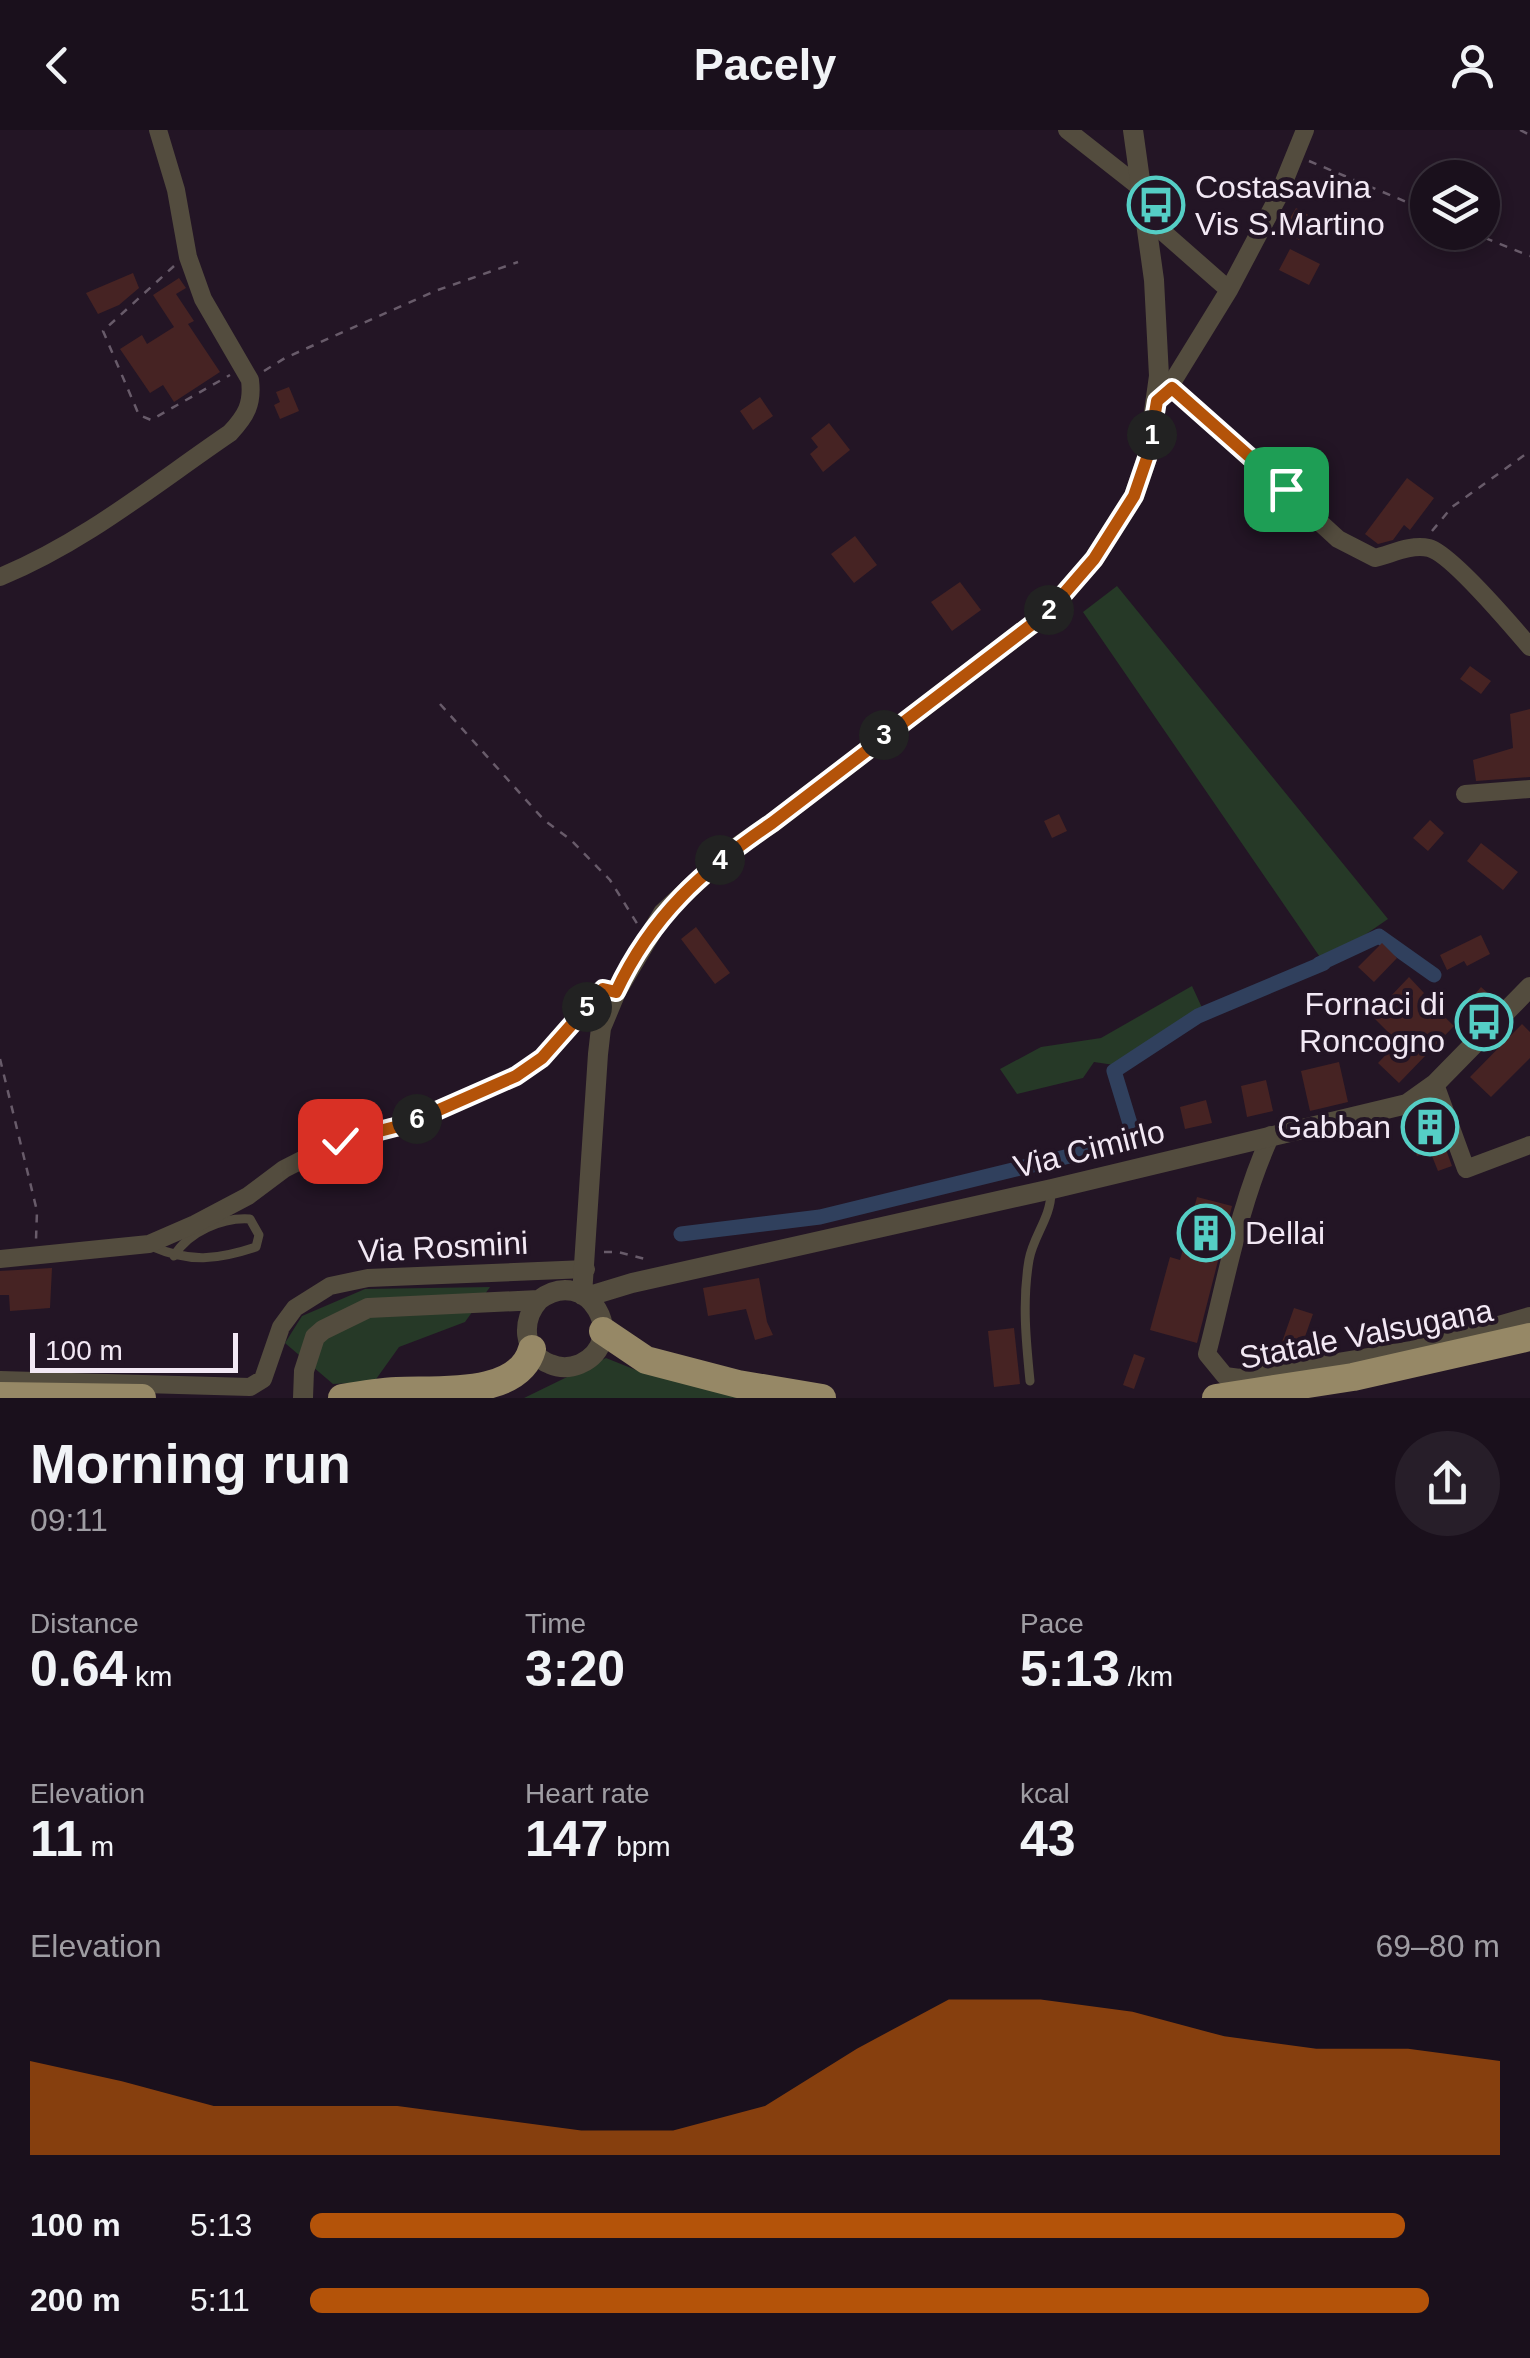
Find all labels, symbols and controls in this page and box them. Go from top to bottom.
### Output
icon: back [30,38,85,93]
icon: person [1445,38,1500,93]
text: Pacely [694,39,836,90]
map controls [1410,160,1500,250]
button: layers [1410,160,1500,250]
place label: Costasavina Vis S.Martino [1195,169,1385,242]
bus stop icon: Costasavina Vis S.Martino [1126,175,1186,235]
pin: 1 [1127,410,1177,460]
text: 1 [1144,419,1160,450]
pin [1244,447,1329,532]
icon: arrive [1259,462,1314,517]
pin: 2 [1024,585,1074,635]
text: 2 [1041,594,1057,625]
pin: 3 [859,710,909,760]
text: 3 [876,719,892,750]
pin: 4 [695,835,745,885]
text: 4 [712,844,728,875]
pin: 5 [562,982,612,1032]
place label: Fornaci di Roncogno [1299,986,1445,1059]
text: 5 [579,991,595,1022]
bus stop icon: Fornaci di Roncogno [1454,992,1514,1052]
pin: 6 [392,1094,442,1144]
building icon: Gabban [1400,1097,1460,1157]
pin [298,1099,383,1184]
text: 6 [409,1103,425,1134]
place label: Gabban [1277,1109,1391,1145]
street label: Via Cimirlo [1010,1113,1168,1185]
icon: check [313,1114,368,1169]
building icon: Dellai [1176,1203,1236,1263]
place label: Dellai [1245,1215,1325,1251]
street label: Via Rosmini [357,1225,529,1269]
street label: Statale Valsugana [1236,1292,1496,1376]
scale bar [30,1328,238,1372]
text: 100 m [45,1335,123,1366]
button: share [1395,1431,1500,1536]
text: Morning run [30,1433,351,1495]
text: 09:11 [30,1502,108,1538]
text: Distance [30,1608,139,1639]
text: Time [525,1608,586,1639]
text: Pace [1020,1608,1084,1639]
text: 0.64 [30,1641,127,1697]
text: 3:20 [525,1641,625,1697]
text: 5:13 [1020,1641,1120,1697]
text: km [127,1661,172,1692]
text: /km [1120,1661,1173,1692]
text: Elevation [30,1778,145,1809]
text: Heart rate [525,1778,650,1809]
text: kcal [1020,1778,1070,1809]
text: 11 [30,1811,83,1867]
text: 147 [525,1811,608,1867]
text: 43 [1020,1811,1076,1867]
text: m [83,1831,114,1862]
text: bpm [608,1831,671,1862]
text: Elevation [30,1928,162,1964]
text: 69–80 m [1375,1928,1500,1964]
text: 100 m [30,2207,121,2243]
text: 5:13 [190,2207,252,2243]
text: 200 m [30,2282,121,2318]
text: 5:11 [190,2282,250,2318]

